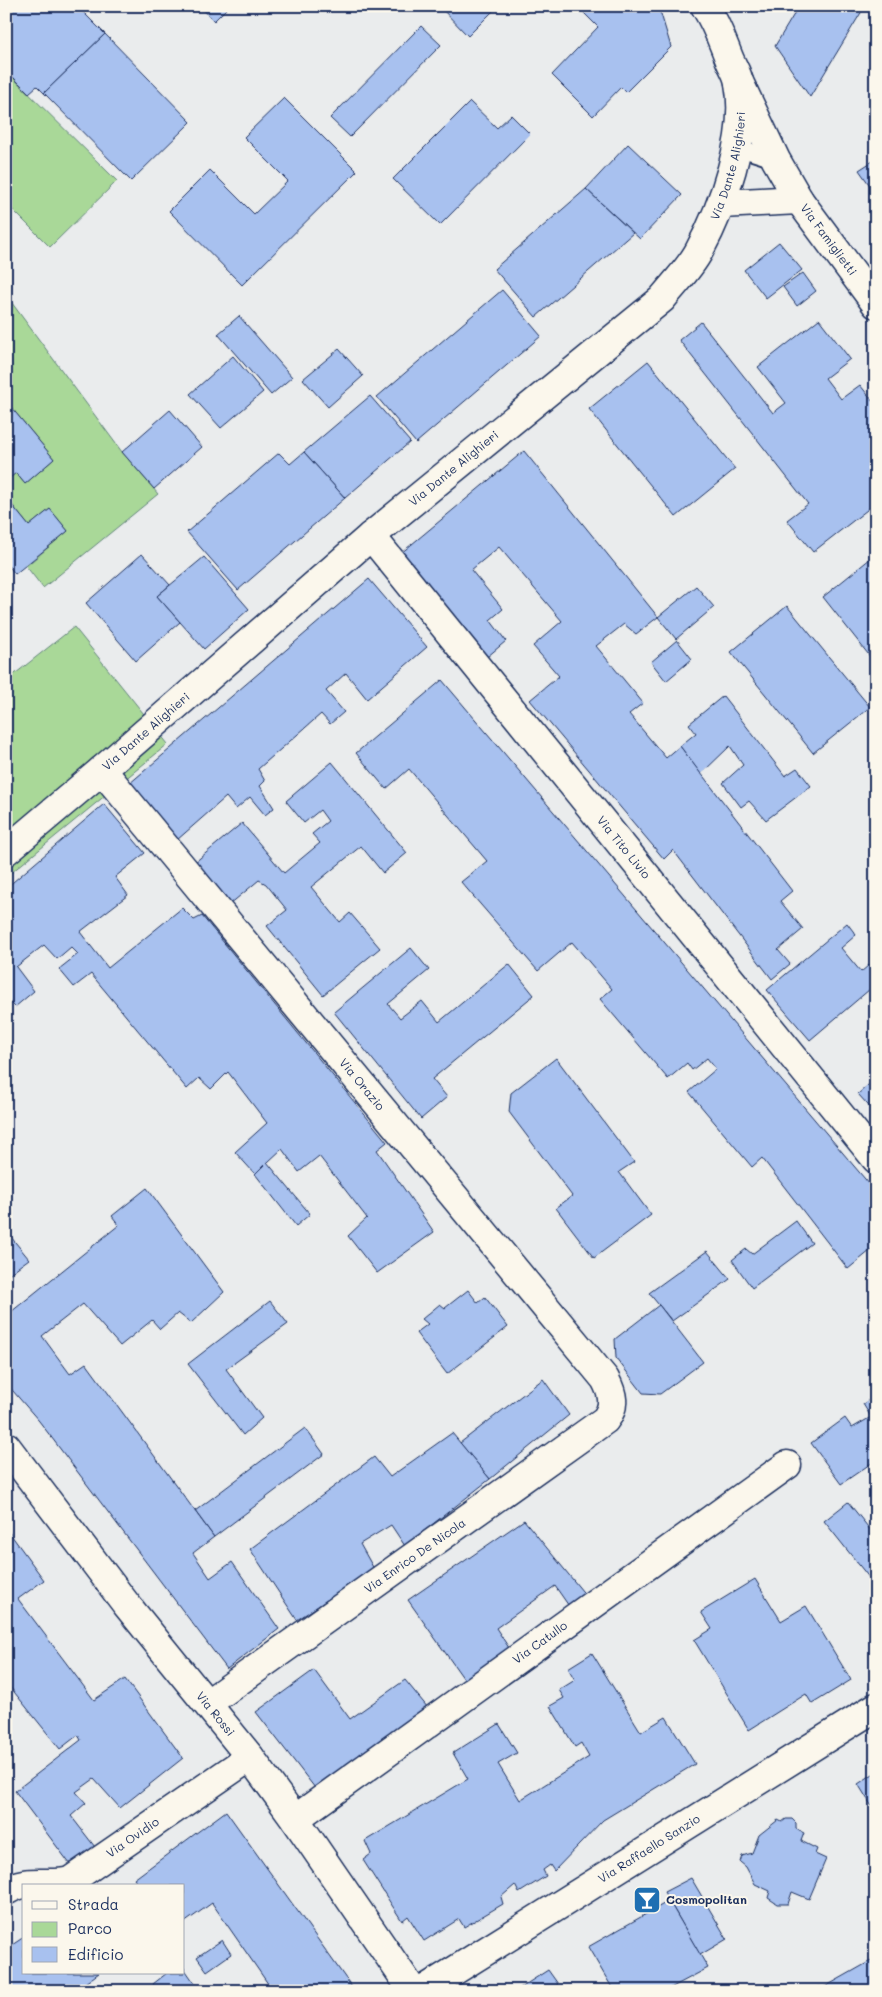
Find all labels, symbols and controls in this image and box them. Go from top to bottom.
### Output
street label: Via Dante Alighieri [706,111,748,222]
street label: Via Famiglietti [797,200,861,278]
street label: Via Dante Alighieri [405,426,501,509]
street label: Via Dante Alighieri [98,688,193,773]
street label: Via Tito Livio [594,812,655,882]
street label: Via Orazio [336,1054,389,1113]
street label: Via Enrico De Nicola [360,1514,468,1596]
street label: Via Catullo [509,1617,570,1667]
street label: Via Rossi [193,1688,239,1739]
street label: Via Raffaello Sanzio [595,1810,703,1886]
street label: Via Ovidio [103,1813,162,1861]
legend [22,1884,185,1974]
bar icon: Cosmopolitan [632,1885,662,1915]
place label: Cosmopolitan [666,1891,747,1907]
text: Strada [68,1894,119,1914]
text: Parco [68,1918,112,1938]
text: Edificio [68,1944,124,1964]

